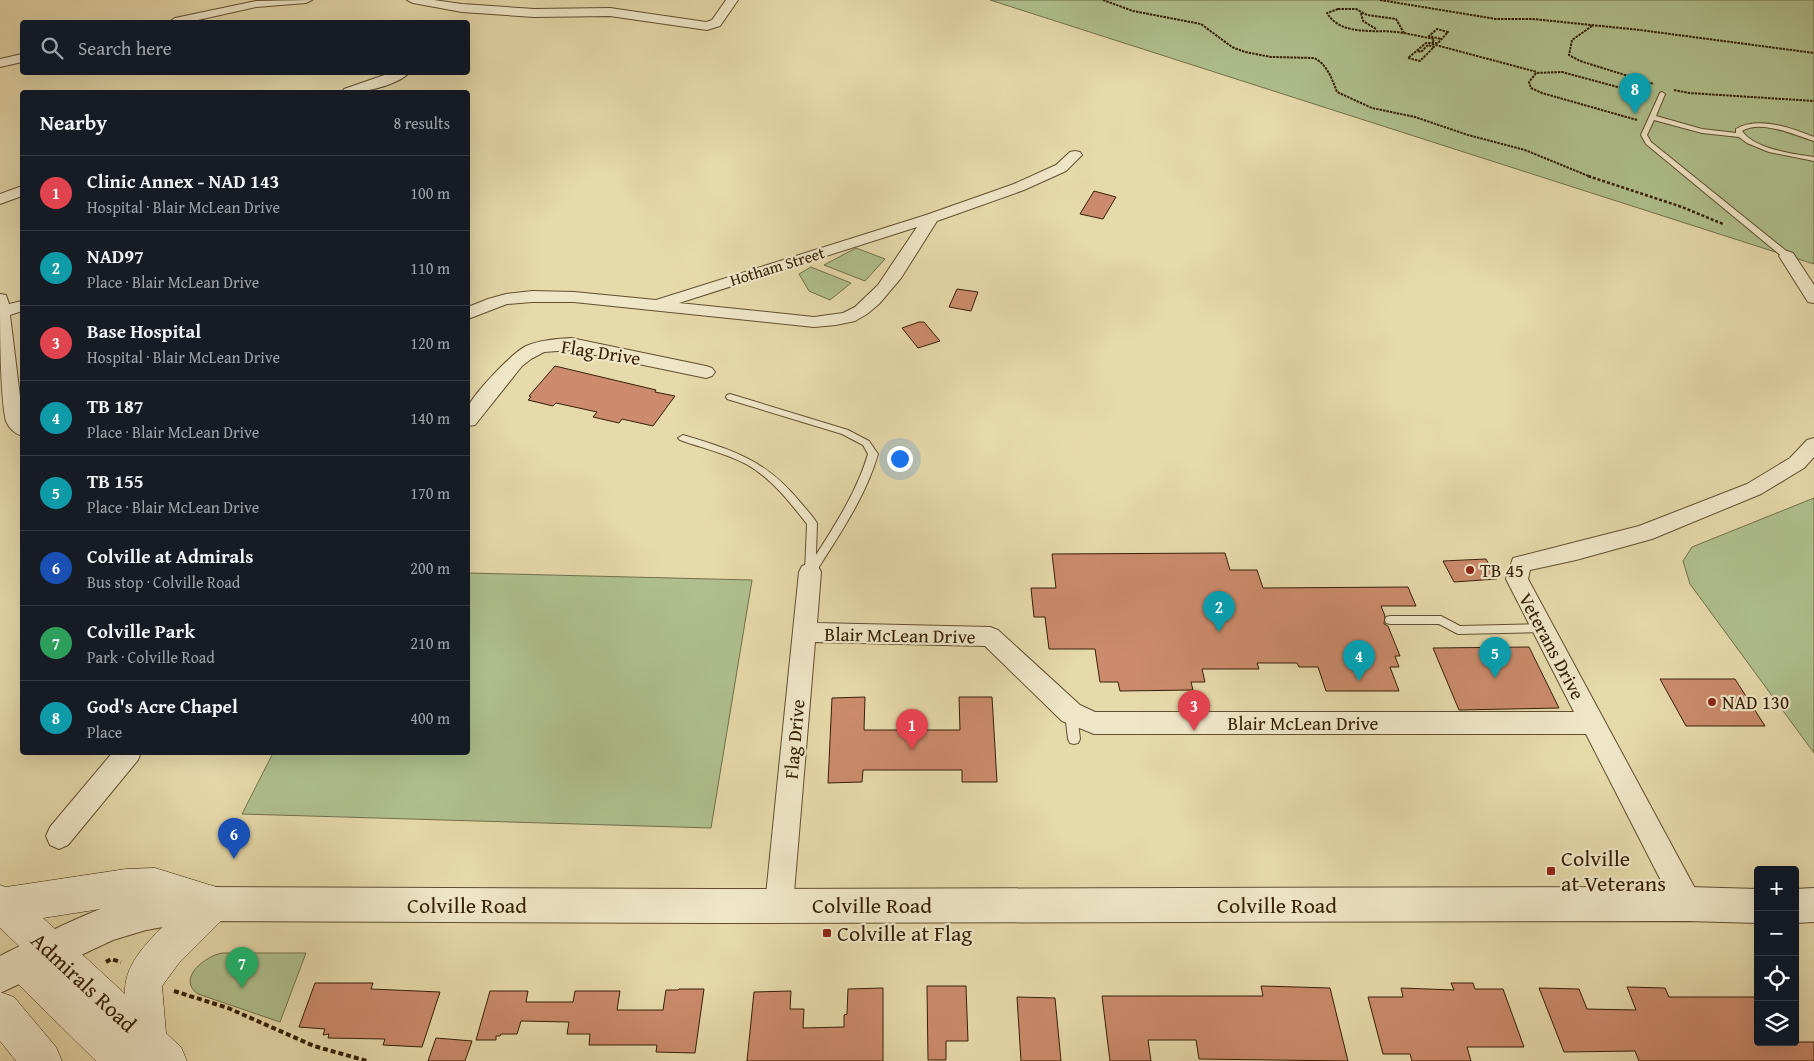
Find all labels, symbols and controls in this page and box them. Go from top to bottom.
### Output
search box [20,20,470,75]
icon: search [38,34,66,62]
text: Search here [78,34,172,62]
pin: 8 [1619,73,1651,114]
text: Nearby [40,107,107,138]
text: 8 results [393,111,450,135]
text: Clinic Annex - NAD 143 [87,167,279,195]
text: 1 [52,181,60,205]
text: 100 m [410,181,450,205]
text: Hospital · Blair McLean Drive [87,195,280,219]
street label: Hotham Street [727,240,828,292]
text: NAD97 [87,242,144,270]
text: 2 [52,256,60,280]
text: 110 m [410,256,450,280]
text: Place · Blair McLean Drive [87,270,259,294]
text: Base Hospital [87,317,201,345]
text: 3 [52,331,60,355]
text: 120 m [410,331,450,355]
street label: Flag Drive [559,332,643,372]
text: Hospital · Blair McLean Drive [87,345,280,369]
text: TB 187 [87,392,144,420]
text: 4 [52,406,60,430]
text: 140 m [410,406,450,430]
text: Place · Blair McLean Drive [87,420,259,444]
your location [887,446,913,472]
text: TB 155 [87,467,144,495]
text: 5 [52,481,60,505]
text: 170 m [410,481,450,505]
text: Place · Blair McLean Drive [87,495,259,519]
text: Colville at Admirals [87,542,253,570]
text: 6 [52,556,60,580]
text: 200 m [410,556,450,580]
place label: TB 45 [1480,556,1524,584]
marker: TB 45 [1464,564,1476,576]
text: Bus stop · Colville Road [87,570,240,594]
street label: Veterans Drive [1512,588,1592,705]
pin: 2 [1203,591,1235,632]
text: Colville Park [87,617,195,645]
street label: Blair McLean Drive [824,620,976,650]
text: 7 [52,631,60,655]
text: 210 m [410,631,450,655]
pin: 5 [1479,637,1511,678]
pin: 4 [1343,640,1375,681]
text: Park · Colville Road [87,645,215,669]
place label: NAD 130 [1722,688,1789,716]
pin: 3 [1178,690,1210,731]
text: God's Acre Chapel [87,692,238,720]
marker: NAD 130 [1706,696,1718,708]
street label: Flag Drive [777,698,811,780]
text: 8 [52,706,60,730]
text: 400 m [410,706,450,730]
pin: 1 [896,709,928,750]
street label: Blair McLean Drive [1227,709,1379,737]
text: Place [87,720,122,744]
pin: 6 [218,818,250,859]
place label: Colville at Veterans [1561,842,1666,899]
marker: Colville at Veterans [1545,865,1557,877]
map controls [1754,866,1799,1046]
button: + [1754,866,1799,911]
street label: Colville Road [407,889,527,921]
street label: Colville Road [812,889,932,921]
street label: Colville Road [1217,889,1337,921]
button: − [1754,911,1799,956]
place label: Colville at Flag [837,917,972,949]
street label: Admirals Road [24,925,144,1040]
marker: Colville at Flag [821,927,833,939]
pin: 7 [226,947,258,988]
button: locate [1754,956,1799,1001]
button: layers [1754,1001,1799,1046]

